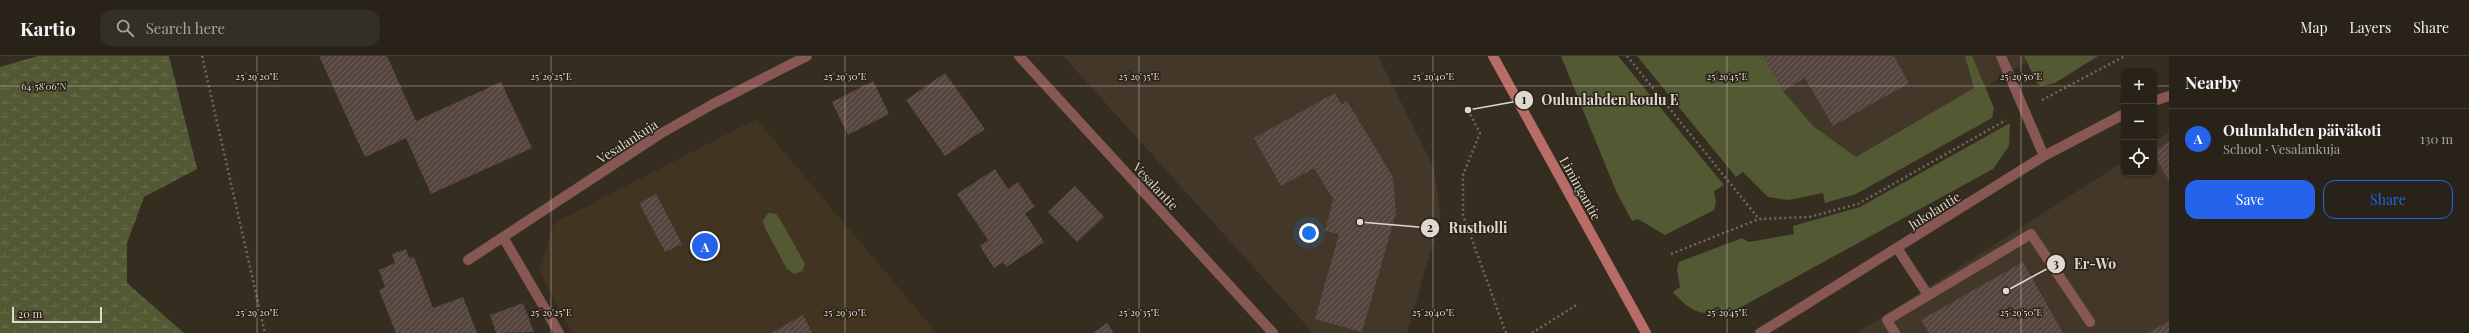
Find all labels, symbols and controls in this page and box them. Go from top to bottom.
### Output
search box [100,10,380,46]
text: Kartio [20,15,76,41]
icon: search [114,17,136,39]
text: Search here [146,18,225,38]
text: Map [2300,18,2328,37]
text: Layers [2350,18,2391,37]
text: Share [2413,18,2449,37]
map controls [2121,68,2157,176]
button: + [2121,68,2157,104]
text: 25°29'20"E [235,69,279,83]
text: 25°29'25"E [530,69,572,83]
text: 25°29'30"E [823,69,867,83]
text: 25°29'35"E [1118,69,1160,83]
text: 25°29'40"E [1412,69,1454,83]
text: 25°29'45"E [1707,69,1747,83]
text: 25°29'50"E [2000,69,2042,83]
text: Nearby [2185,71,2240,93]
text: 64°58'06"N [21,79,67,93]
callout: Oulunlahden koulu E [1514,87,1687,113]
text: Oulunlahden koulu E [1541,90,1679,109]
text: 1 [1522,91,1527,107]
button: − [2121,104,2157,140]
street label: Vesalankuja [593,115,661,167]
text: Oulunlahden päiväkoti [2223,120,2381,140]
text: A [2194,130,2202,147]
text: 130 m [2420,130,2453,147]
button: locate [2121,140,2157,176]
text: School · Vesalankuja [2223,140,2340,157]
street label: Limingantie [1556,153,1606,223]
street label: Vesalantie [1129,158,1183,214]
button: Save [2185,180,2315,219]
button: Share [2323,180,2453,219]
street label: Jukolantie [1904,187,1964,233]
callout: Rustholli [1420,215,1516,241]
text: Rustholli [1448,218,1508,237]
text: 2 [1427,219,1433,235]
your location [1299,223,1319,243]
pin: A [692,231,718,261]
callout: Er-Wo [2046,251,2124,277]
text: Er-Wo [2074,254,2116,273]
text: 3 [2053,255,2059,271]
scale bar [12,305,102,324]
text: 25°29'20"E [235,305,279,319]
text: 25°29'25"E [530,305,572,319]
text: 25°29'30"E [823,305,867,319]
text: 25°29'35"E [1118,305,1160,319]
text: 25°29'40"E [1412,305,1454,319]
text: 25°29'45"E [1707,305,1747,319]
text: 25°29'50"E [2000,305,2042,319]
text: 20 m [18,306,42,321]

